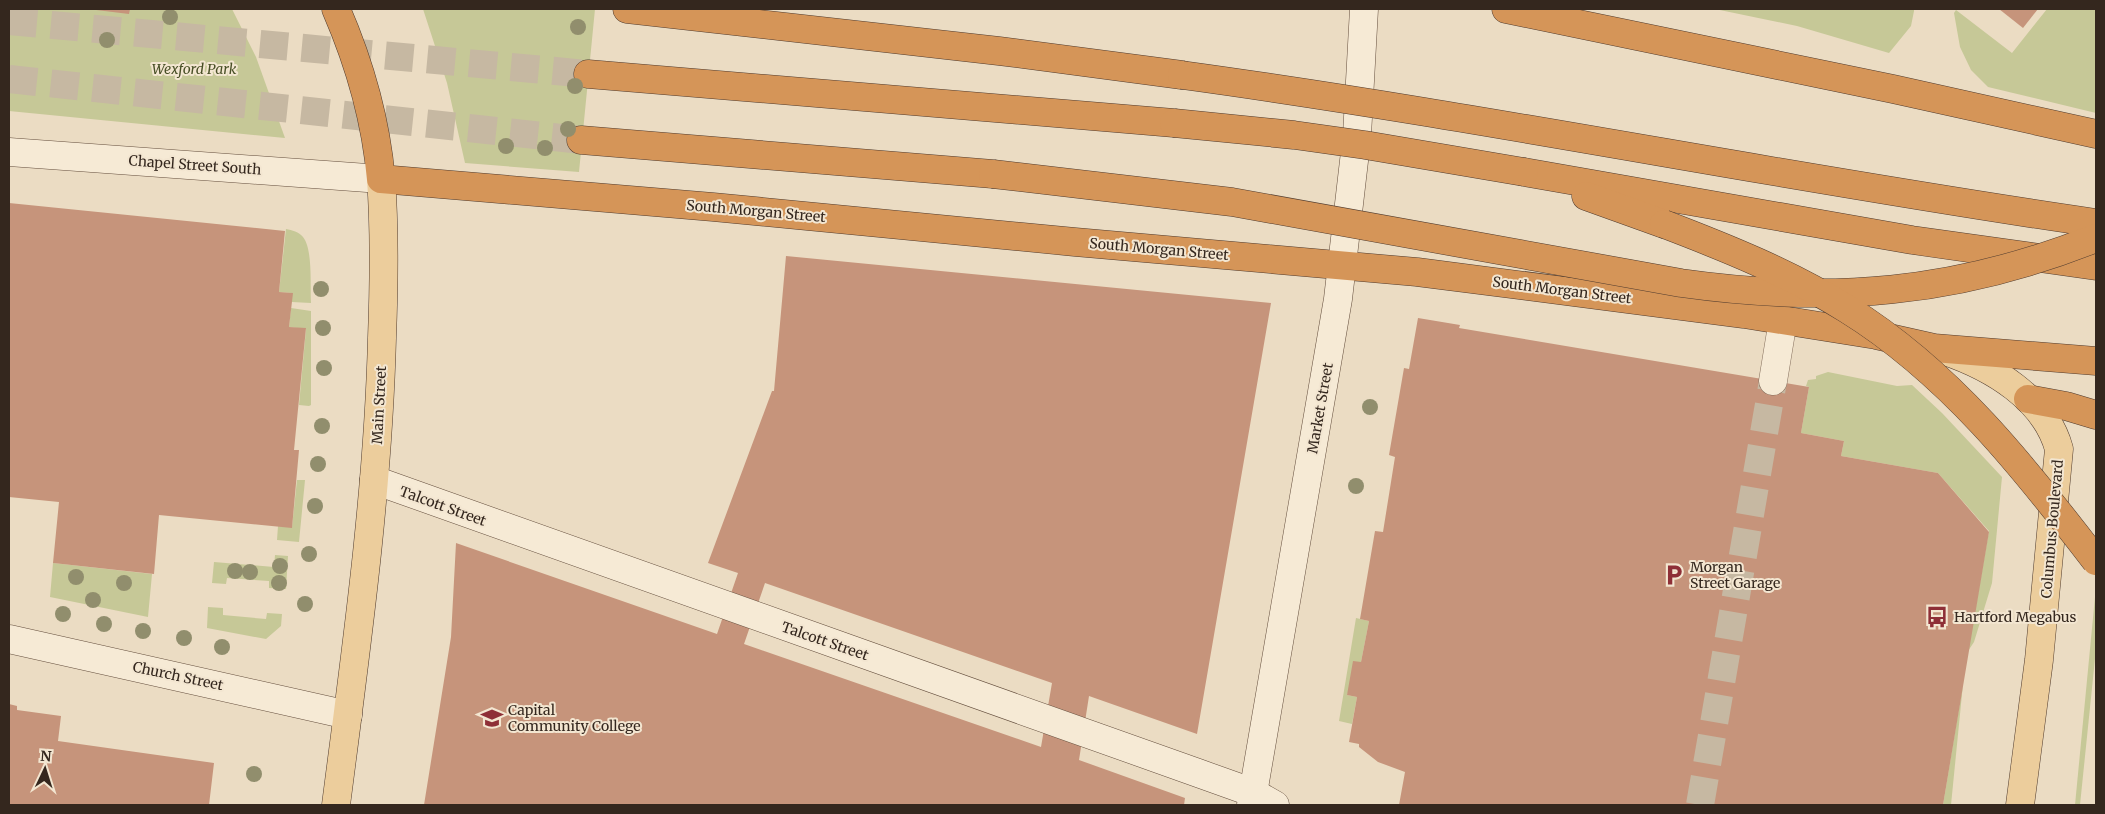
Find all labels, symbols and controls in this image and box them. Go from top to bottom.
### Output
park label: Wexford Park [152,60,237,78]
street label: Chapel Street South [128,151,262,179]
street label: South Morgan Street [686,196,827,226]
street label: South Morgan Street [1089,234,1230,264]
street label: South Morgan Street [1492,273,1633,308]
street label: Market Street [1303,361,1337,455]
street label: Main Street [368,365,390,445]
street label: Columbus Boulevard [2037,458,2067,599]
street label: Talcott Street [397,482,489,530]
place label: Morgan Street Garage [1690,558,1780,592]
parking icon: Morgan Street Garage [1661,562,1687,588]
bus stop icon: Hartford Megabus [1924,604,1950,630]
place label: Hartford Megabus [1954,608,2077,626]
street label: Talcott Street [779,618,871,664]
street label: Church Street [131,658,225,694]
place label: Capital Community College [508,701,641,735]
school or university icon: Capital Community College [479,705,505,731]
north arrow [20,744,70,794]
text: N [40,747,52,765]

